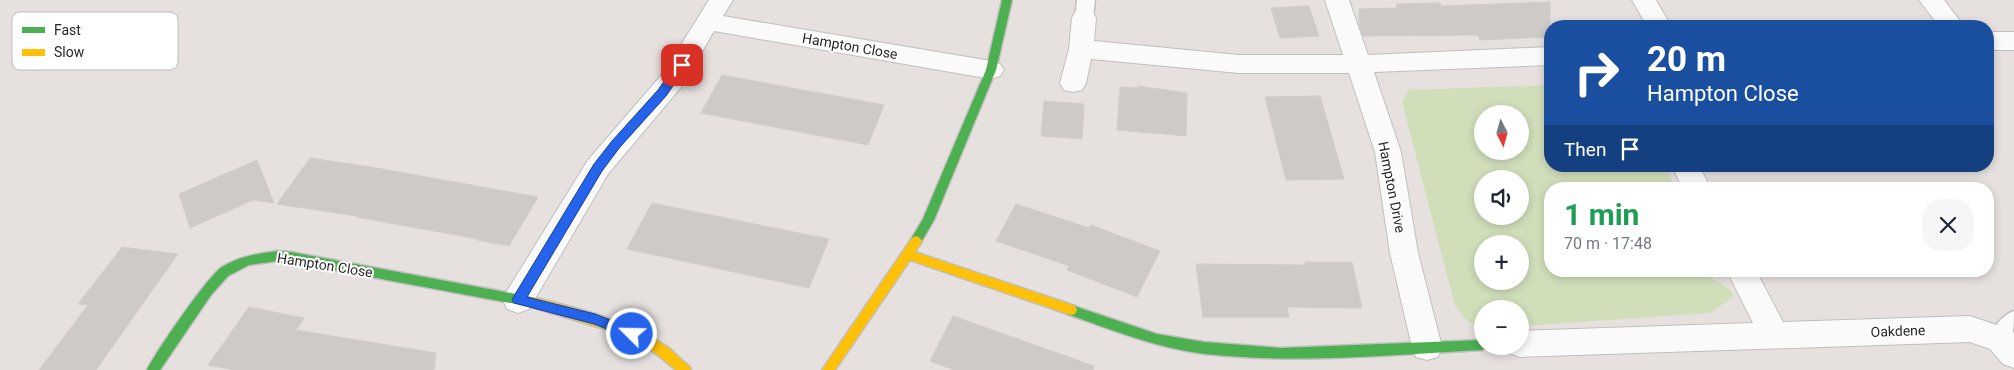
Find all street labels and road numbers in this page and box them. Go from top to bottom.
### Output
street label: Hampton Close [801,30,899,62]
street label: Hampton Drive [1375,140,1409,234]
street label: Hampton Close [276,250,374,280]
street label: Oakdene [1870,322,1926,340]

